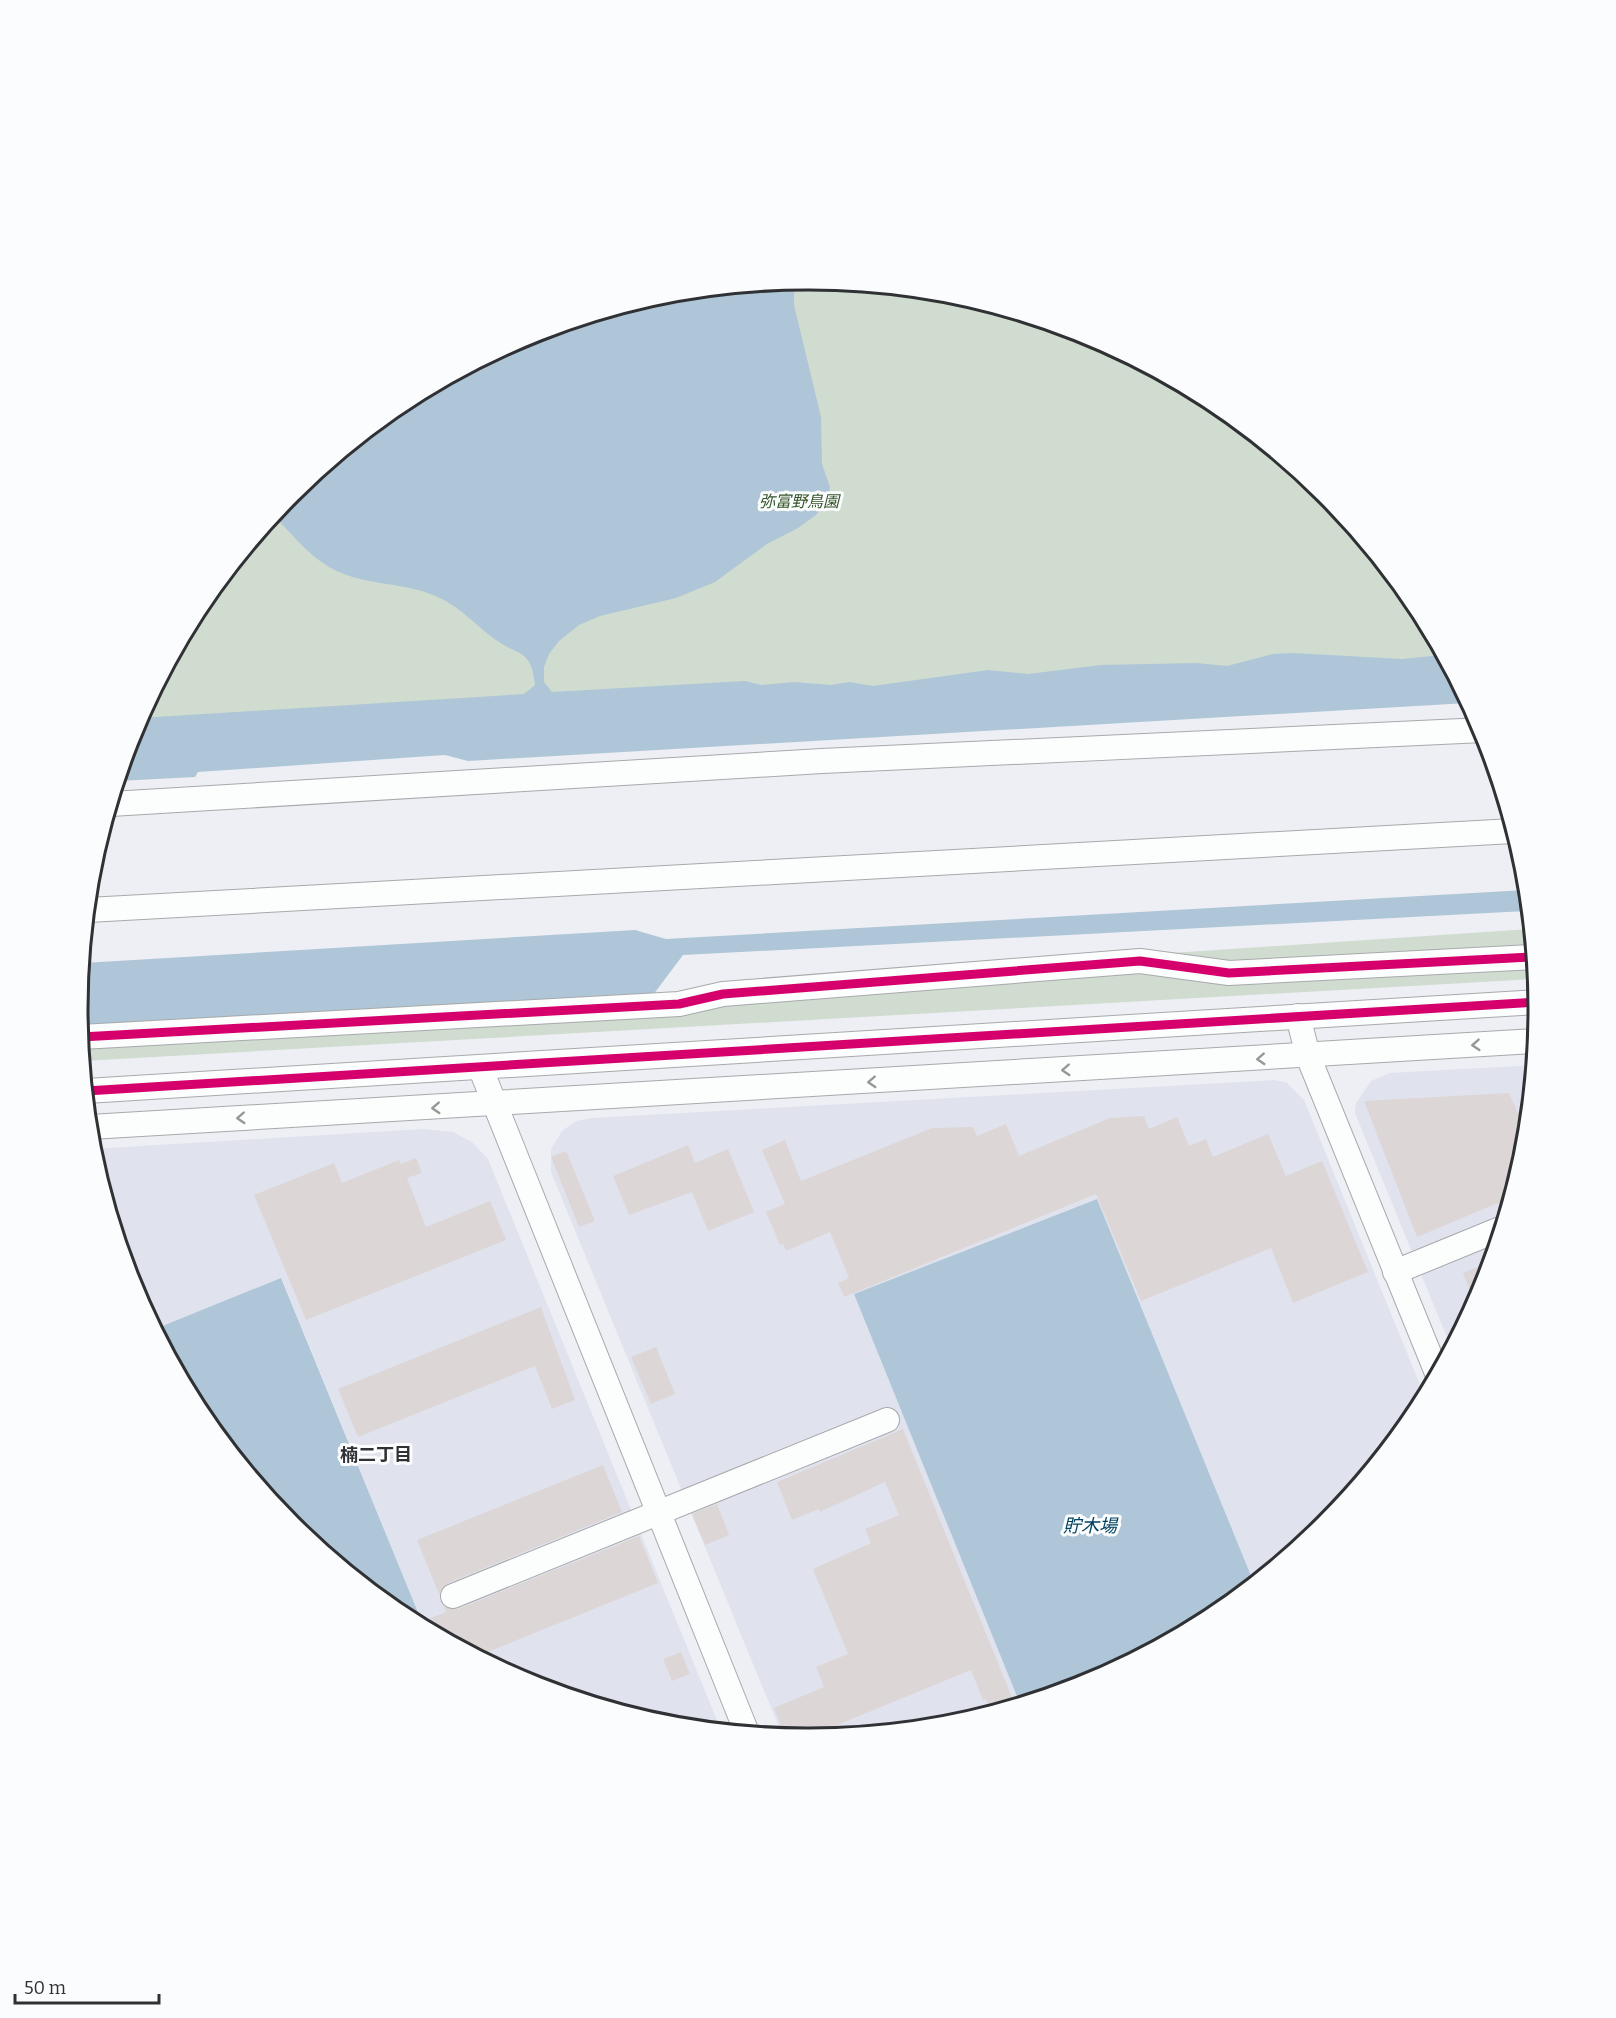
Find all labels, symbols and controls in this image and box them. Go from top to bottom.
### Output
park label: 弥富野鳥園 [759,492,841,511]
one-way arrow [1472,1038,1481,1051]
one-way arrow [1256,1052,1265,1065]
one-way arrow [1062,1064,1071,1077]
one-way arrow [867,1075,876,1088]
one-way arrow [432,1101,441,1114]
one-way arrow [237,1112,246,1125]
district label: 楠二丁目 [340,1444,412,1466]
water label: 貯木場 [1063,1515,1119,1537]
scale bar [15,1967,159,2005]
text: 50 m [24,1977,66,1999]

